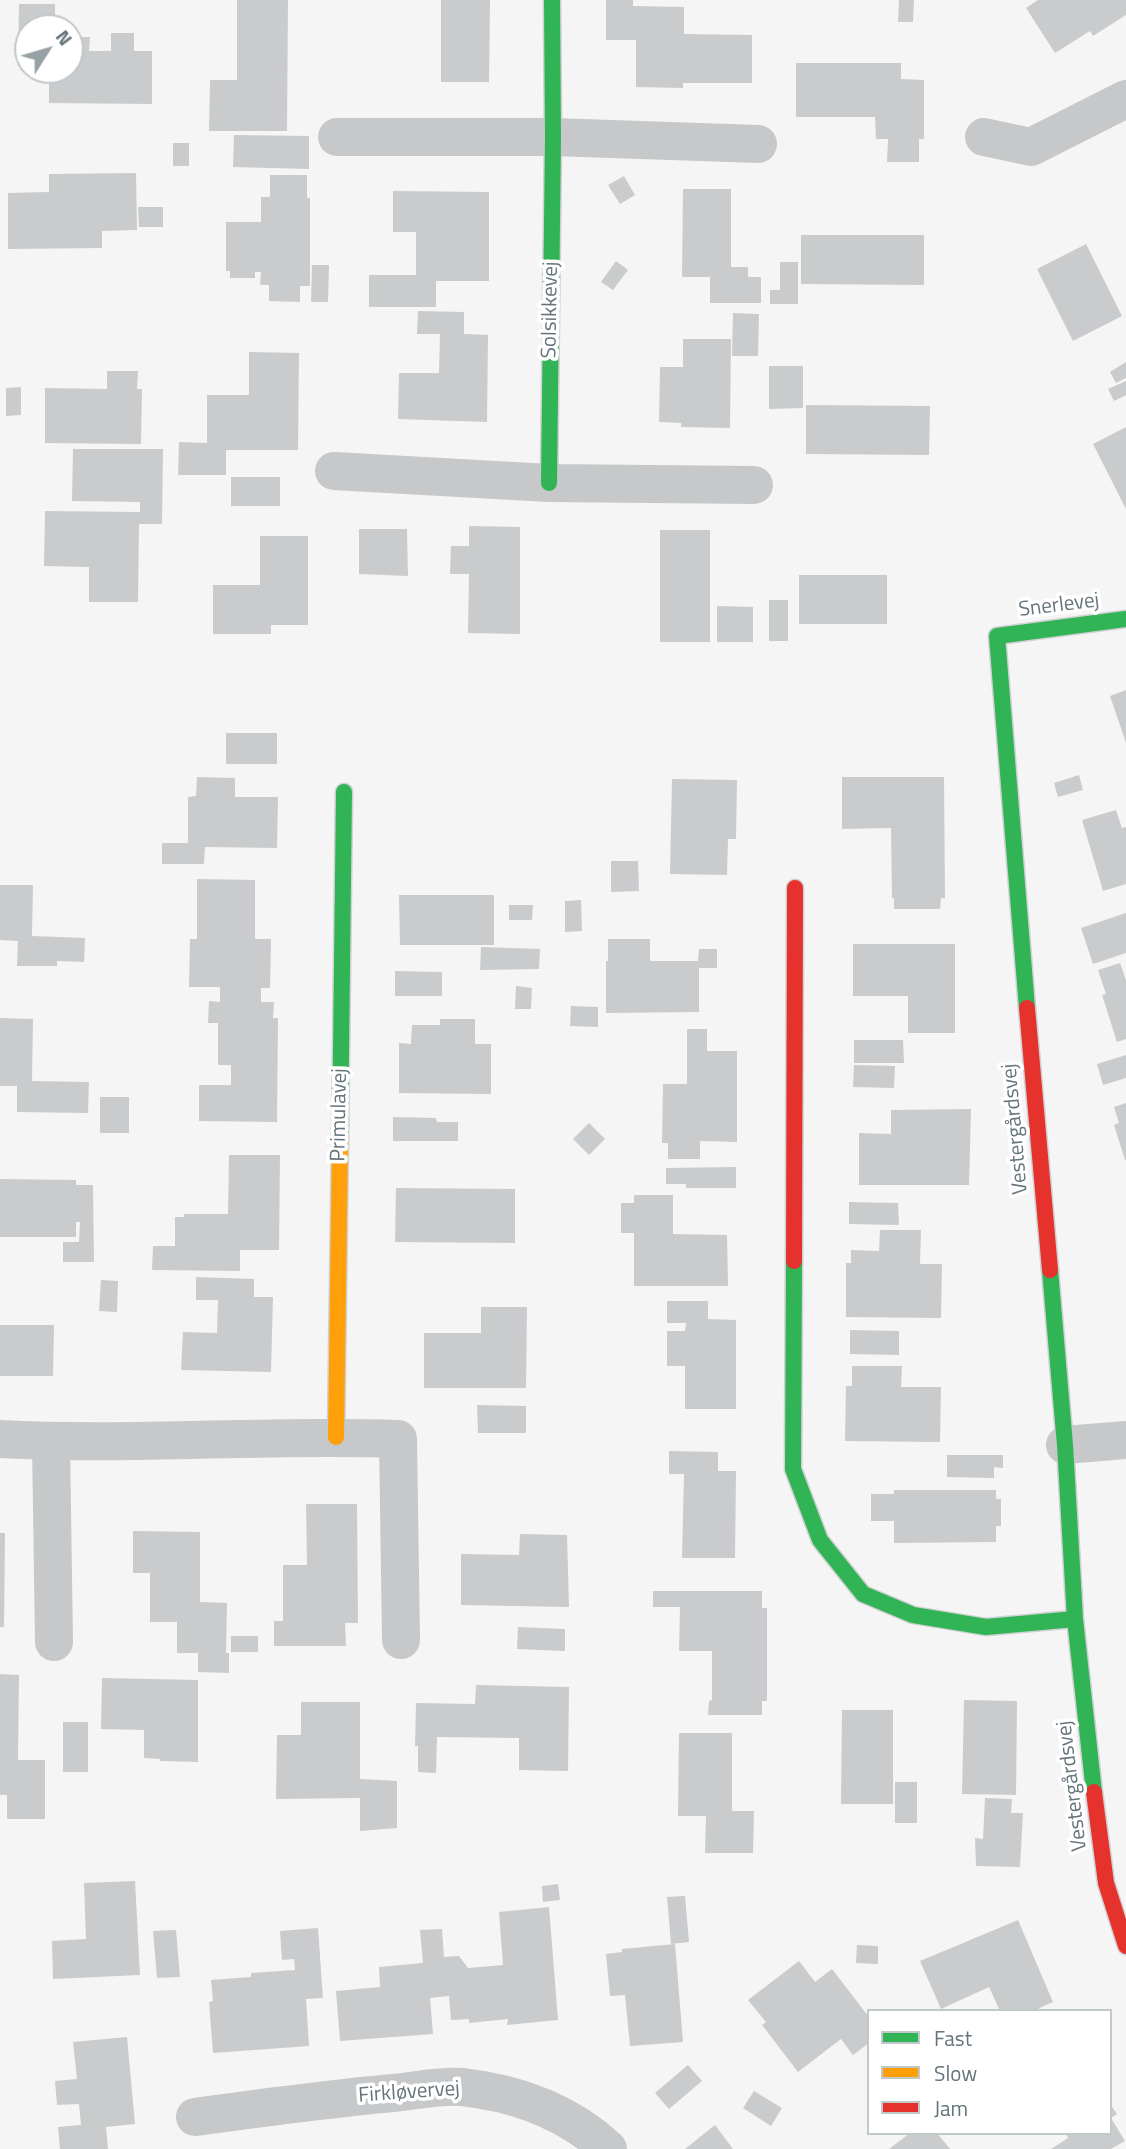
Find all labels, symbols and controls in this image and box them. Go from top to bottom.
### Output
north arrow [14,14,84,84]
text: N [49,23,80,51]
street label: Solsikkevej [538,261,564,359]
street label: Snerlevej [1017,589,1101,623]
street label: Vestergårdsvej [998,1063,1034,1195]
street label: Primulavej [327,1068,353,1162]
street label: Vestergårdsvej [1053,1719,1093,1853]
legend [867,2009,1112,2135]
text: Fast [934,2022,972,2054]
text: Slow [934,2057,977,2089]
street label: Firkløvervej [357,2077,461,2109]
text: Jam [934,2092,968,2124]

